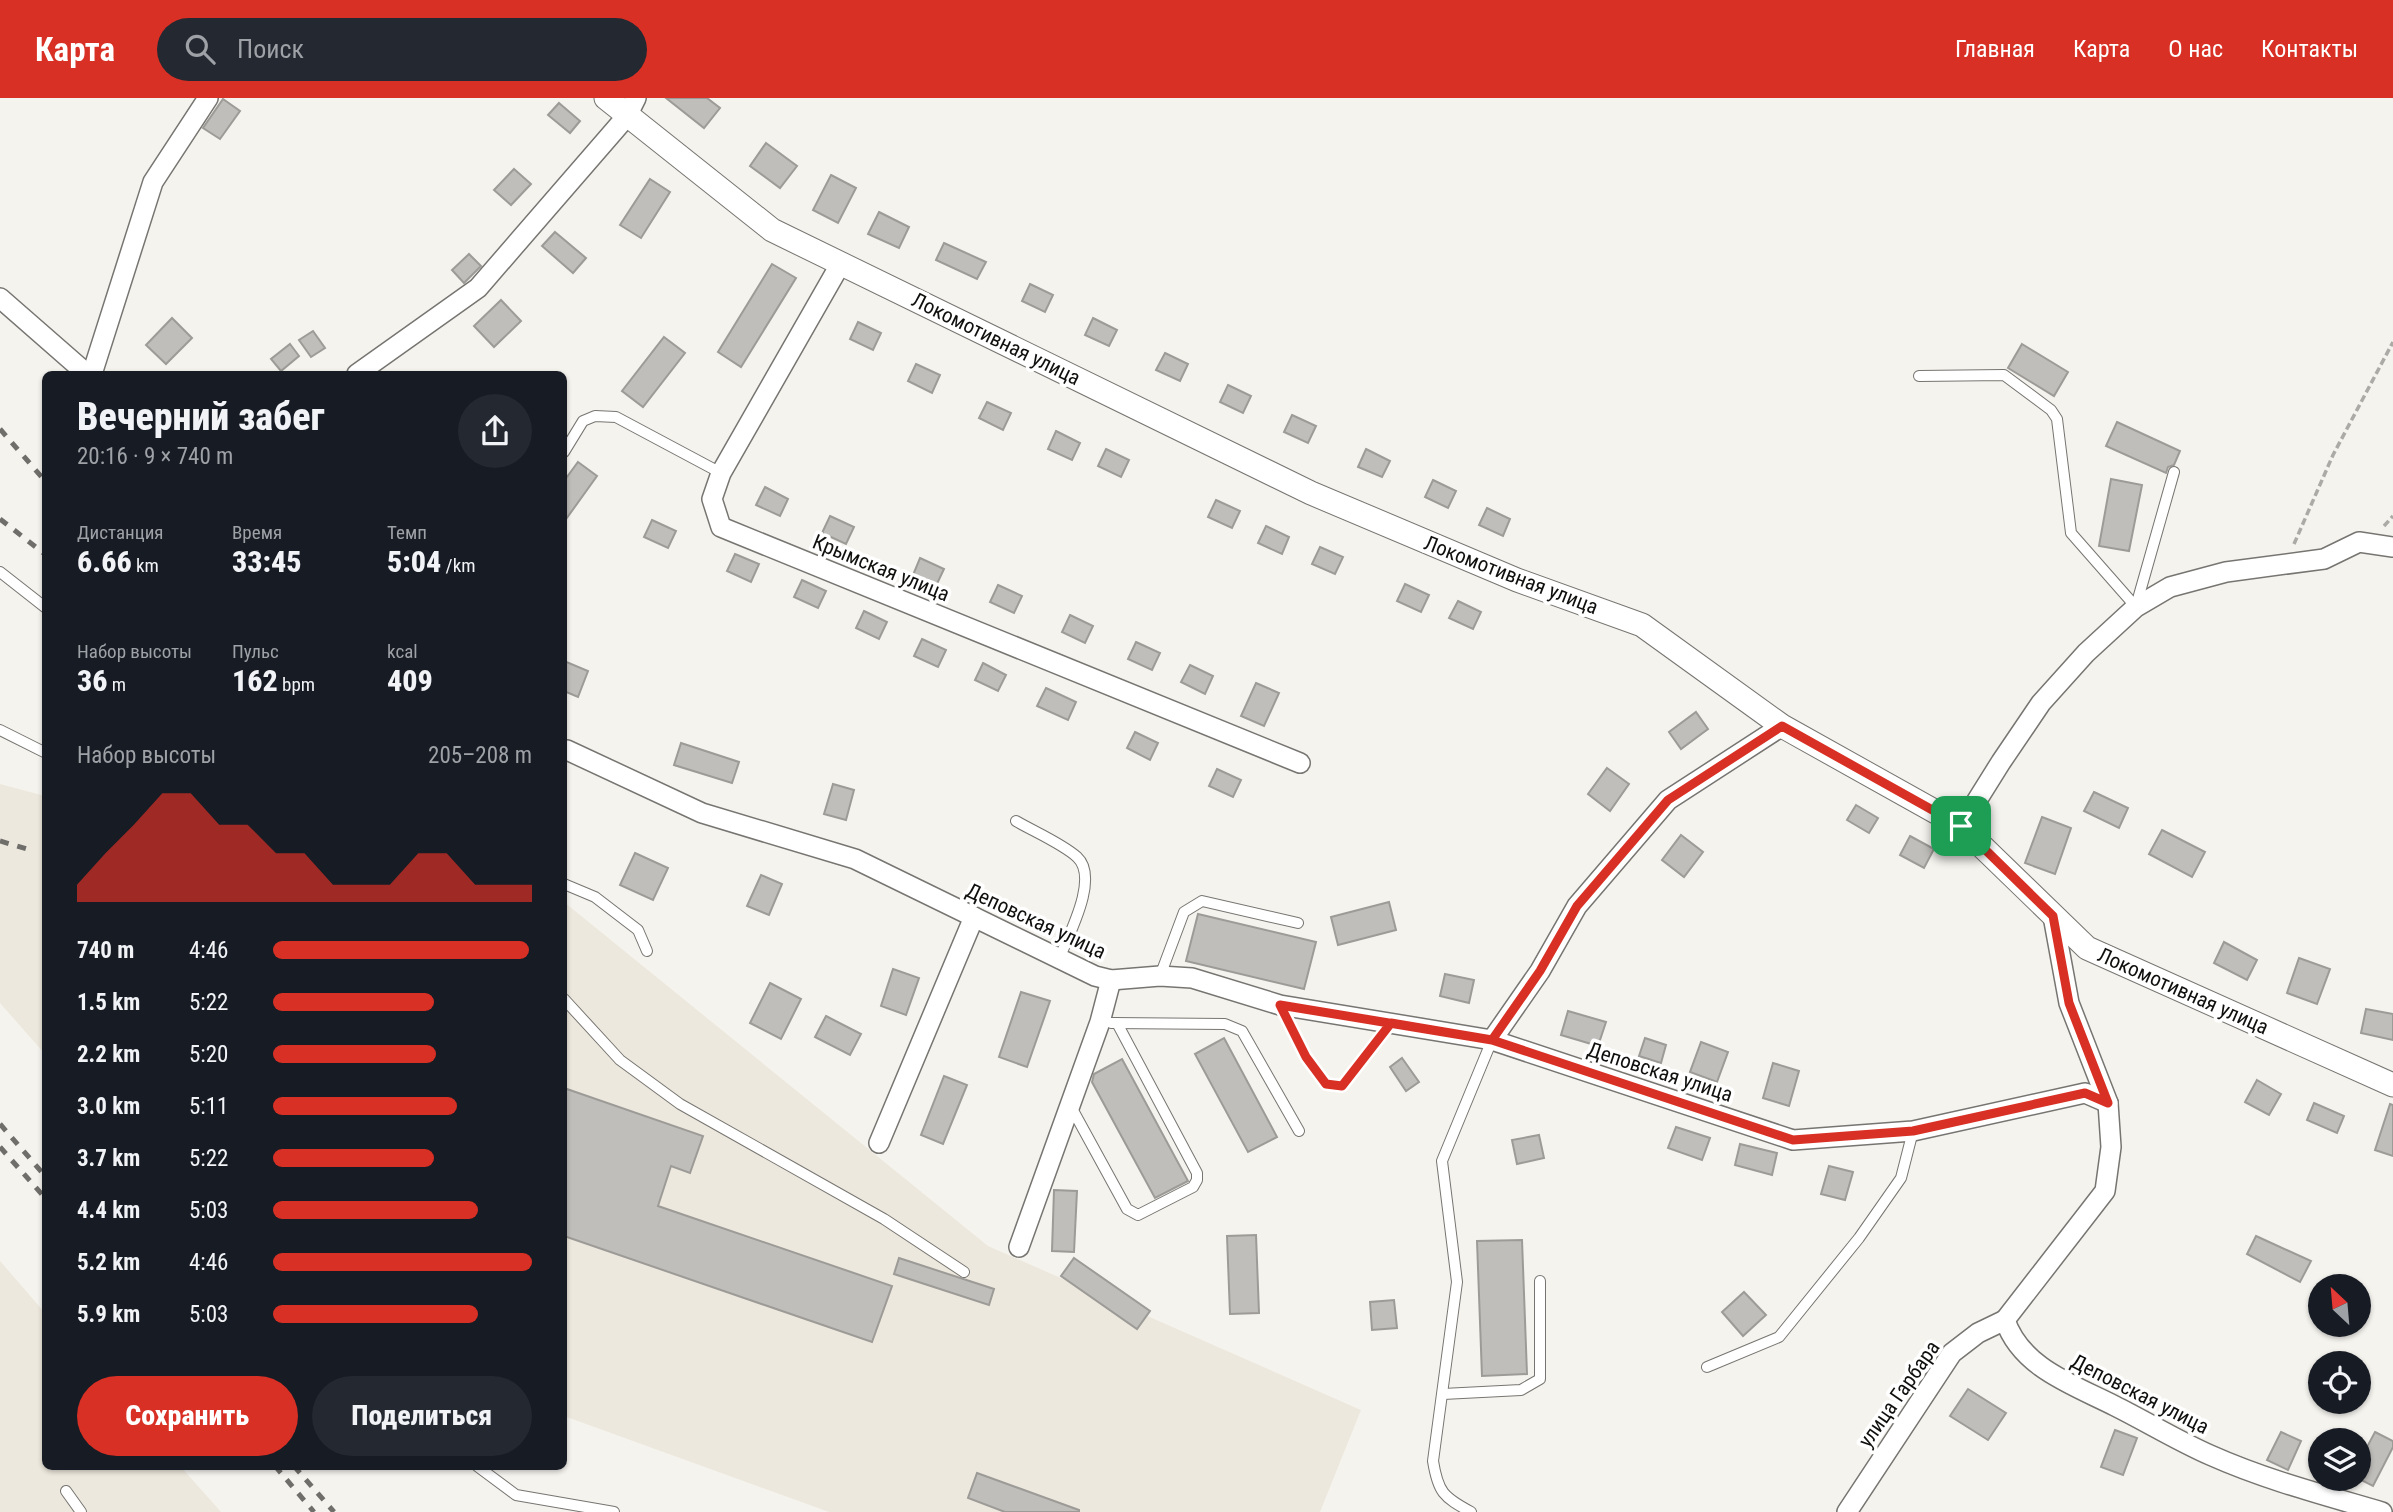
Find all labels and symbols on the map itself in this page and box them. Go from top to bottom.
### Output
street label: Локомотивная улица [908,288,1084,390]
street label: Крымская улица [809,530,953,606]
street label: Локомотивная улица [1421,531,1601,619]
pin [1931,796,1991,856]
street label: Деповская улица [962,878,1110,964]
street label: Локомотивная улица [2094,943,2272,1039]
street label: Деповская улица [1584,1037,1736,1107]
north arrow [2308,1274,2371,1337]
street label: улица Гарбара [1853,1336,1945,1452]
street label: Деповская улица [2067,1349,2213,1439]

